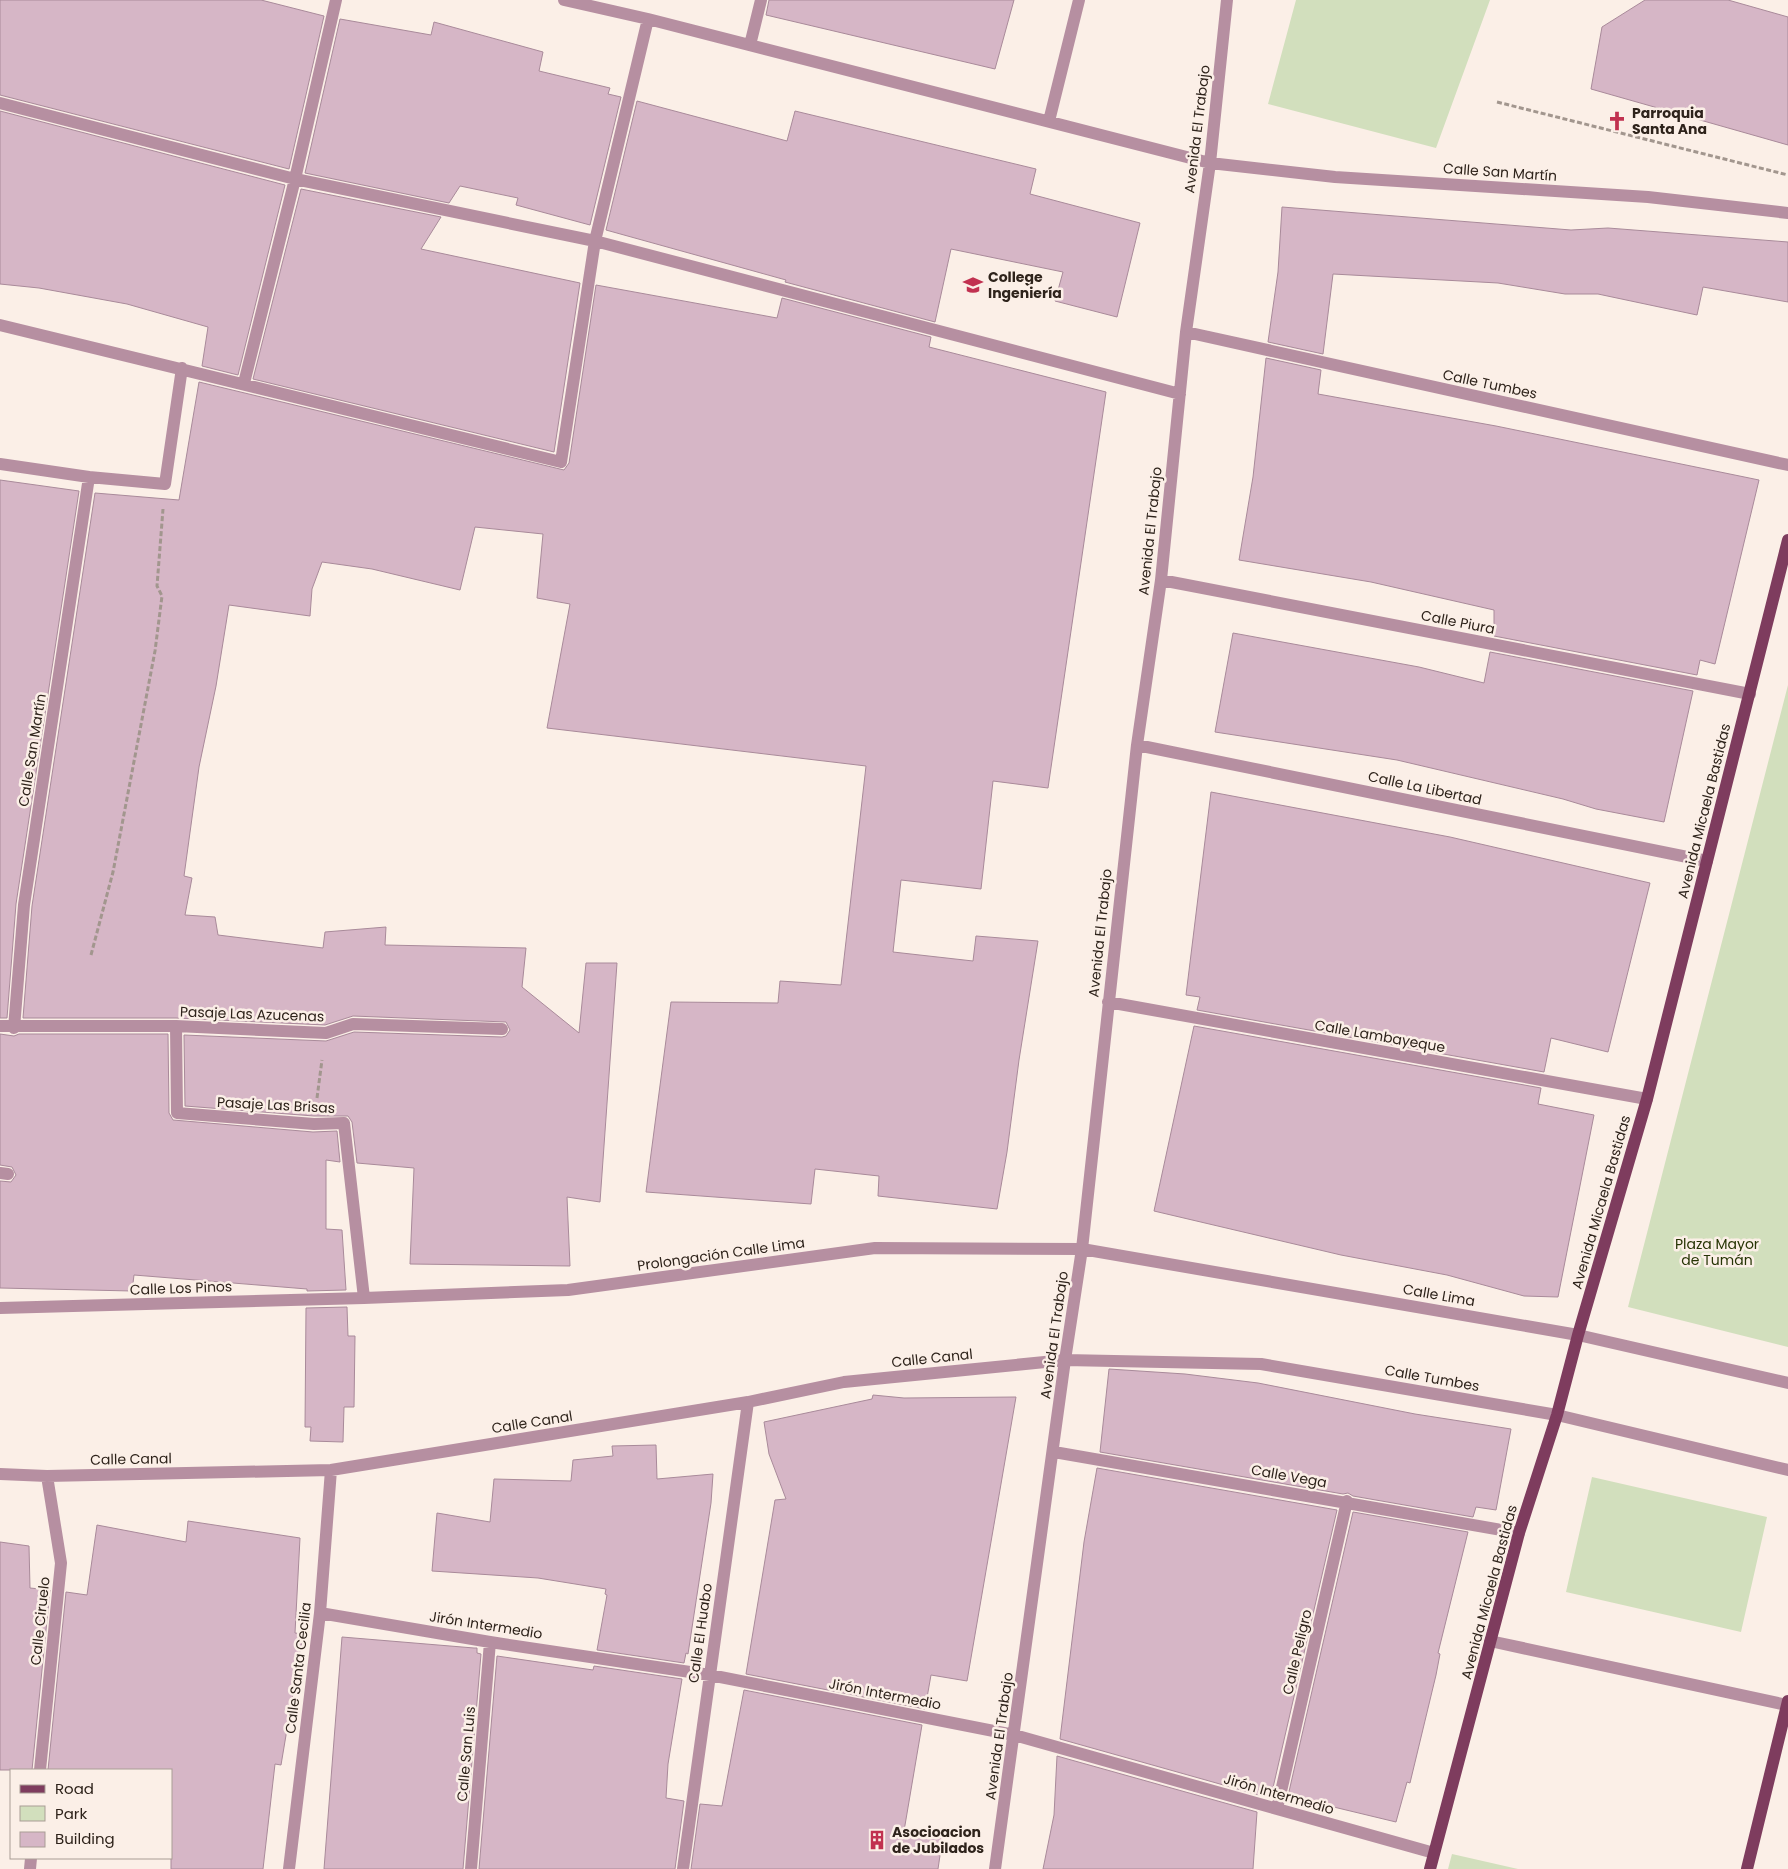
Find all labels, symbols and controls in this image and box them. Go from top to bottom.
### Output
street label: Avenida El Trabajo [1179,64,1215,194]
place label: Parroquia Santa Ana [1632,103,1707,139]
church icon: Parroquia Santa Ana [1606,110,1628,132]
street label: Calle San Martín [1442,158,1558,186]
place label: College Ingeniería [988,267,1062,303]
school or university icon: College Ingeniería [962,274,984,296]
street label: Calle Tumbes [1441,364,1539,404]
street label: Avenida El Trabajo [1133,466,1167,596]
street label: Calle Piura [1419,605,1497,639]
street label: Calle San Martín [13,692,51,808]
street label: Avenida Micaela Bastidas [1673,721,1735,901]
street label: Calle La Libertad [1366,766,1484,810]
street label: Avenida El Trabajo [1083,868,1117,998]
street label: Pasaje Las Azucenas [179,1001,325,1027]
street label: Calle Lambayeque [1313,1015,1447,1057]
street label: Pasaje Las Brisas [216,1092,336,1118]
street label: Avenida Micaela Bastidas [1567,1113,1635,1291]
street label: Prolongación Calle Lima [636,1232,806,1276]
park label: Plaza Mayor de Tumán [1675,1234,1759,1270]
street label: Avenida El Trabajo [1035,1270,1073,1400]
street label: Calle Los Pinos [129,1276,233,1300]
street label: Calle Lima [1401,1279,1477,1311]
street label: Calle Canal [890,1344,974,1372]
street label: Calle Tumbes [1383,1360,1481,1396]
street label: Calle Canal [490,1406,574,1438]
street label: Calle Canal [90,1448,172,1470]
street label: Calle Vega [1250,1459,1328,1493]
street label: Avenida Micaela Bastidas [1456,1502,1522,1682]
street label: Calle Ciruelo [25,1576,55,1666]
street label: Calle El Huabo [683,1582,717,1684]
street label: Calle Santa Cecilia [280,1601,316,1735]
street label: Jirón Intermedio [428,1606,544,1644]
street label: Calle Peligro [1277,1607,1317,1697]
street label: Avenida El Trabajo [980,1671,1018,1801]
street label: Jirón Intermedio [827,1673,943,1715]
street label: Calle San Luis [452,1705,480,1803]
legend [10,1769,172,1859]
street label: Jirón Intermedio [1221,1769,1337,1819]
text: Road [55,1778,94,1799]
text: Park [55,1803,87,1824]
place label: Asocioacion de Jubilados [892,1822,984,1858]
text: Building [55,1828,115,1849]
building icon: Asocioacion de Jubilados [866,1829,888,1851]

